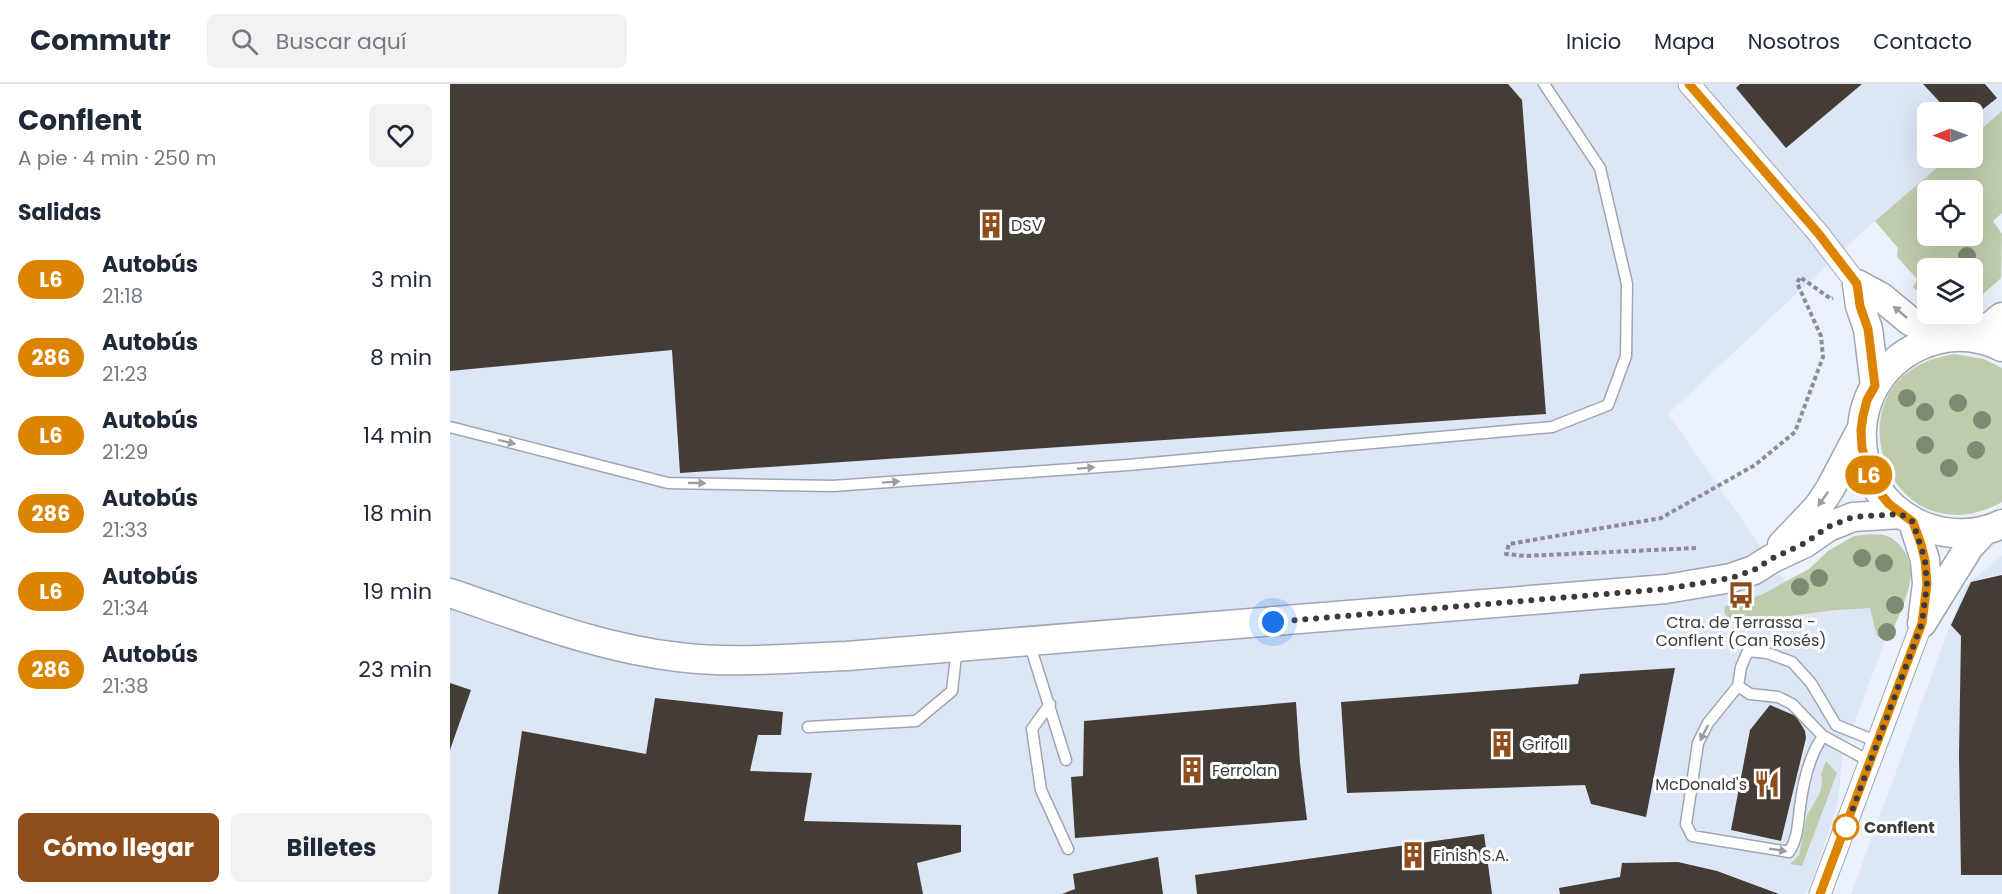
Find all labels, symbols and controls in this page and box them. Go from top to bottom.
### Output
search box [207,14,627,68]
text: Commutr [30,21,171,60]
icon: search [228,25,261,58]
text: Buscar aquí [276,26,406,57]
text: Inicio [1566,27,1621,56]
text: Mapa [1654,27,1715,56]
text: Nosotros [1748,27,1840,56]
text: Contacto [1873,27,1972,56]
text: Conflent [18,101,142,140]
north arrow [1917,102,1983,168]
map controls [1917,102,1983,324]
button: heart [369,104,432,167]
text: A pie · 4 min · 250 m [18,144,216,172]
button: locate [1917,180,1983,246]
text: Salidas [18,197,102,228]
building icon: DSV [976,210,1006,240]
place label: DSV [1011,214,1043,237]
text: Autobús [102,249,198,280]
button: layers [1917,258,1983,324]
text: 3 min [371,264,432,295]
text: L6 [39,265,63,294]
text: 21:18 [102,282,143,310]
one-way arrow [1892,306,1908,319]
text: Autobús [102,327,198,358]
text: 8 min [370,342,432,373]
text: 286 [32,343,70,372]
text: 21:23 [102,360,147,388]
text: Autobús [102,405,198,436]
text: 14 min [363,420,432,451]
text: L6 [39,421,63,450]
one-way arrow [498,437,516,447]
text: 21:29 [102,438,148,466]
line badge: L6 [1842,456,1896,494]
text: L6 [1857,461,1881,490]
one-way arrow [1076,463,1095,472]
one-way arrow [882,477,901,487]
one-way arrow [687,478,706,488]
text: Autobús [102,483,198,514]
one-way arrow [1817,491,1829,507]
text: 18 min [363,498,432,529]
text: 286 [32,499,70,528]
text: 21:33 [102,516,148,544]
text: Autobús [102,561,198,592]
text: 19 min [363,576,432,607]
text: L6 [39,577,63,606]
bus stop icon: Ctra. de Terrassa - Conflent (Can Rosés) [1726,580,1756,610]
text: 21:34 [102,594,149,622]
your location [1258,607,1288,637]
place label: Ctra. de Terrassa - Conflent (Can Rosés) [1655,611,1827,652]
text: Autobús [102,639,198,670]
text: 23 min [358,654,432,685]
text: 286 [32,655,70,684]
text: 21:38 [102,672,149,700]
one-way arrow [1699,724,1708,741]
building icon: Grifoll [1487,729,1517,759]
place label: Grifoll [1522,733,1568,756]
building icon: Ferrolan [1177,755,1207,785]
place label: Ferrolan [1212,759,1277,782]
restaurant icon: McDonald's [1752,769,1782,799]
place label: McDonald's [1655,773,1747,796]
button: Cómo llegar [18,813,219,882]
button: Billetes [231,813,432,882]
marker: Conflent [1833,814,1859,840]
place label: Conflent [1864,816,1935,839]
building icon: Finish S.A. [1398,840,1428,870]
place label: Finish S.A. [1433,844,1509,867]
one-way arrow [1769,845,1788,854]

